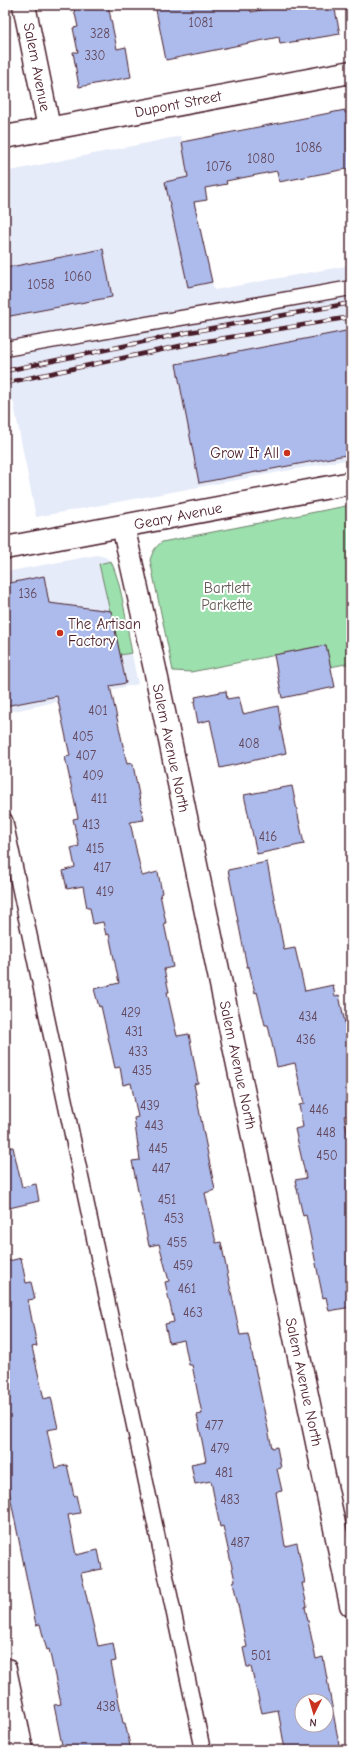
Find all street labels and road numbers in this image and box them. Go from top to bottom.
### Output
street label: Salem Avenue [20,21,55,113]
street label: Dupont Street [133,87,224,121]
street label: Geary Avenue [132,499,224,533]
street label: Salem Avenue North [149,682,193,814]
street label: Salem Avenue North [216,999,260,1131]
street label: Salem Avenue North [282,1316,326,1448]

